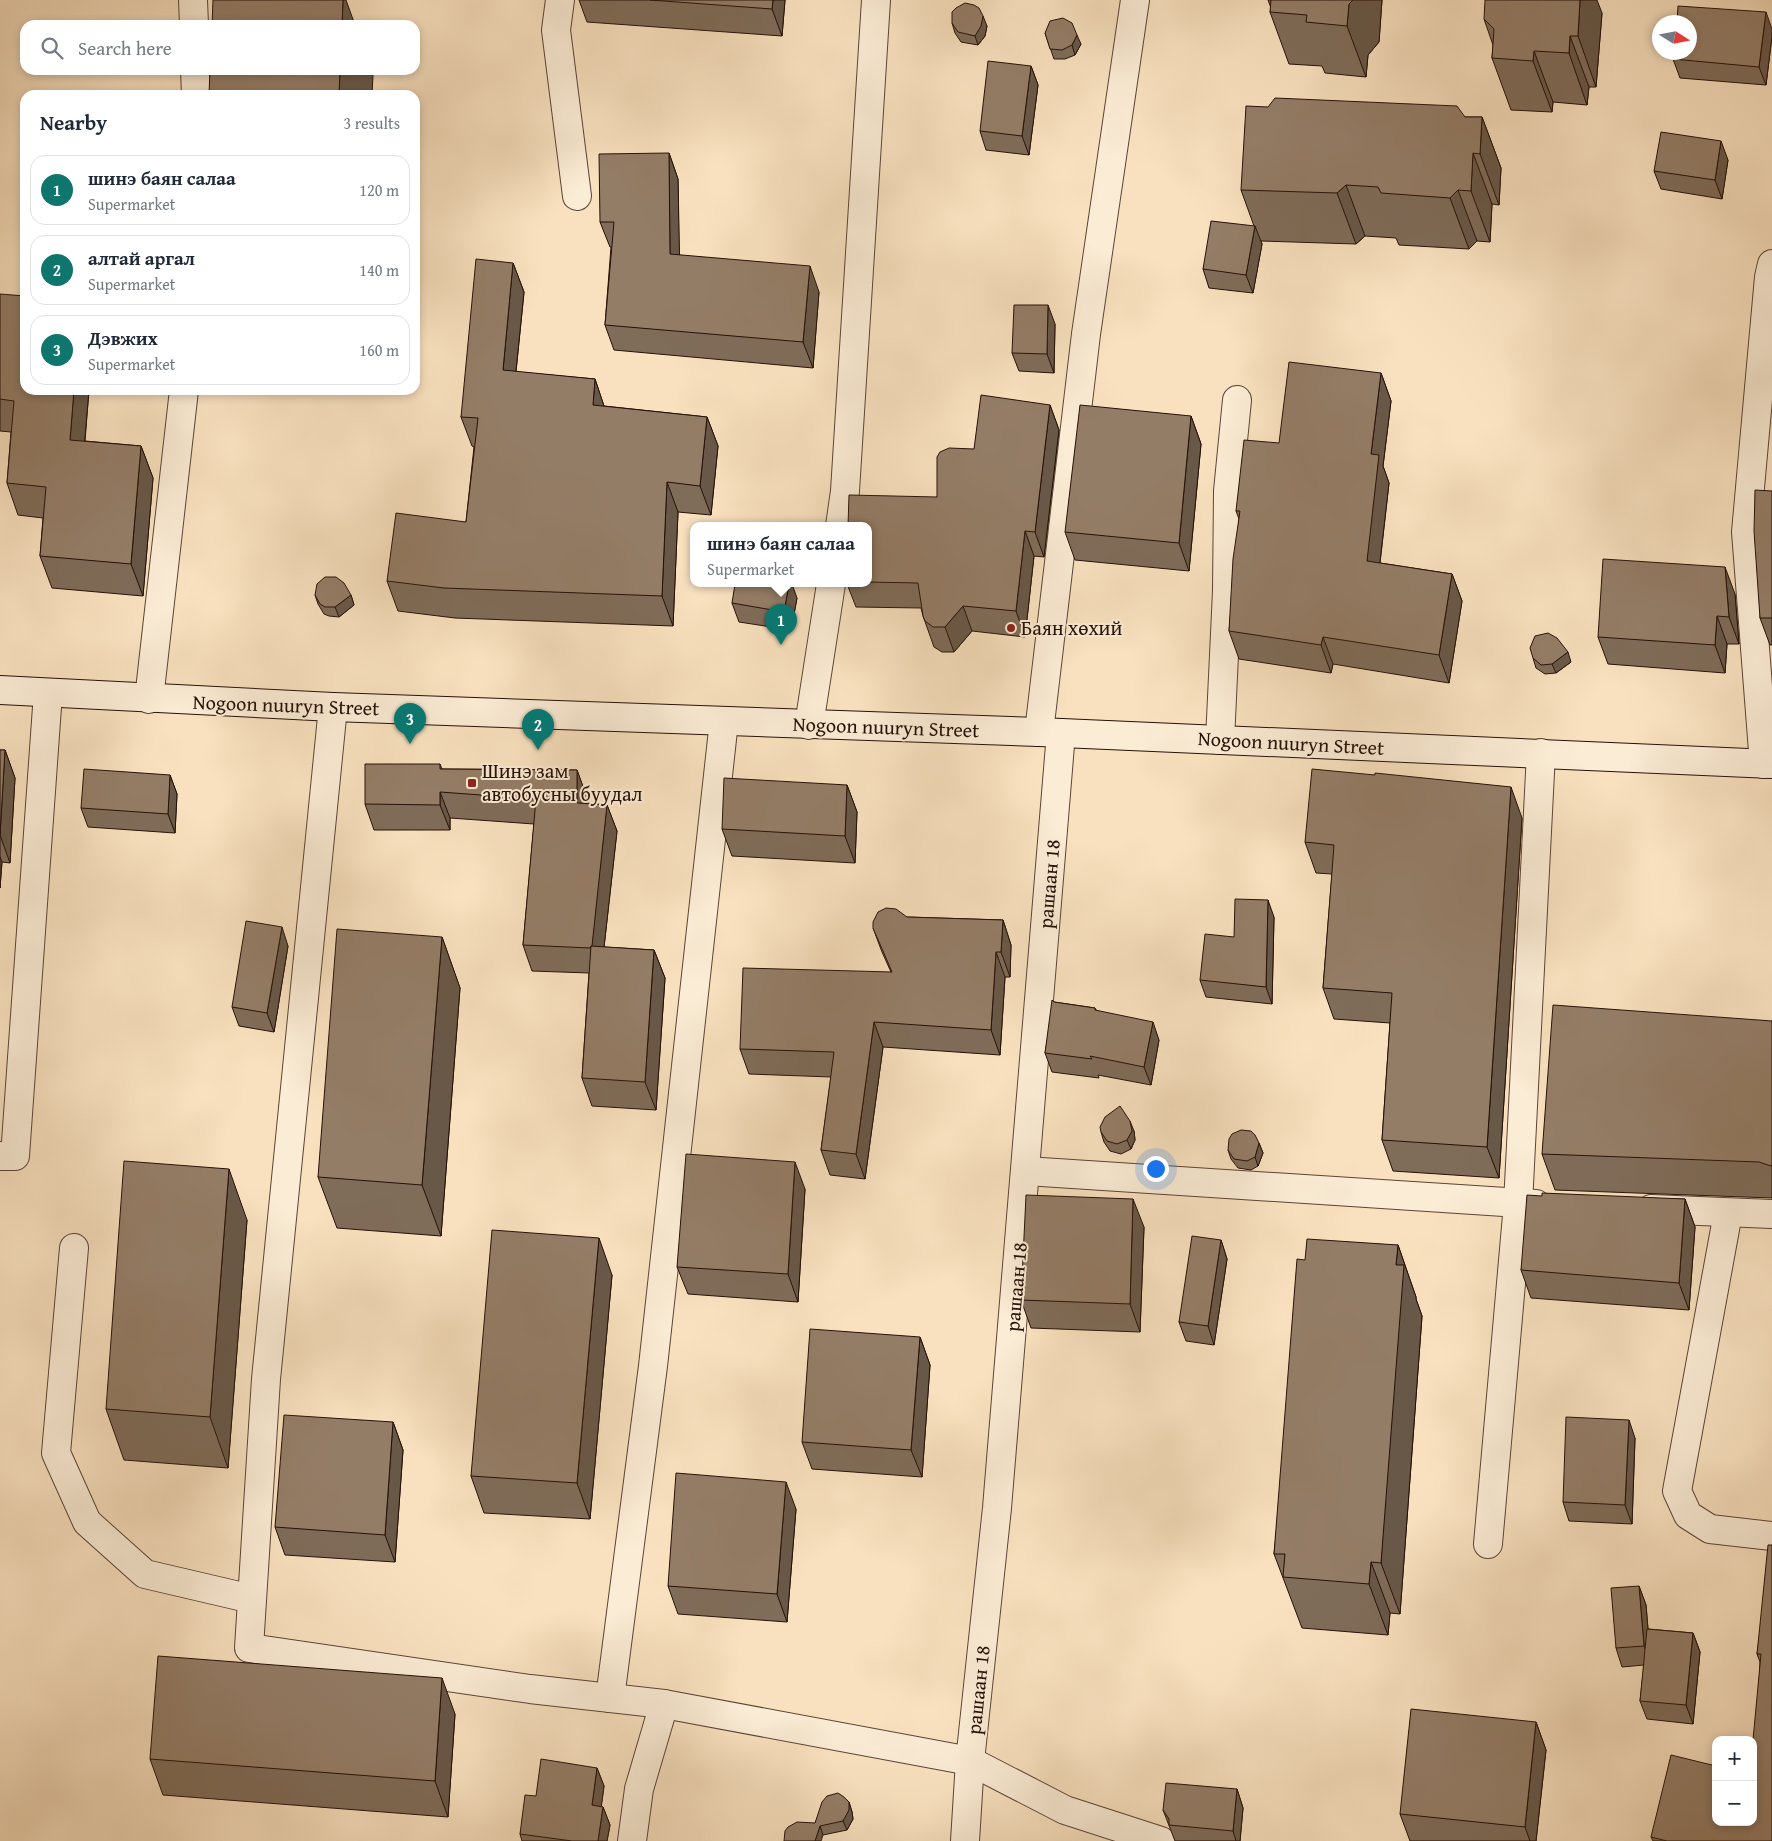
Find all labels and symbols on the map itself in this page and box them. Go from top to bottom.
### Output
north arrow [1652,15,1697,60]
pin: 1 [765,604,797,645]
place label: Баян хөхий [1021,613,1122,642]
marker: Баян хөхий [1005,622,1017,634]
street label: Nogoon nuuryn Street [192,687,380,722]
pin: 3 [394,703,426,744]
pin: 2 [522,709,554,750]
street label: Nogoon nuuryn Street [792,709,980,744]
street label: Nogoon nuuryn Street [1197,723,1385,762]
place label: Шинэ зам автобусны буудал [482,756,642,808]
marker: Шинэ зам автобусны буудал [466,777,478,789]
street label: рашаан 18 [1030,838,1067,930]
your location [1143,1156,1169,1182]
street label: рашаан 18 [997,1241,1034,1333]
street label: рашаан 18 [958,1644,997,1736]

